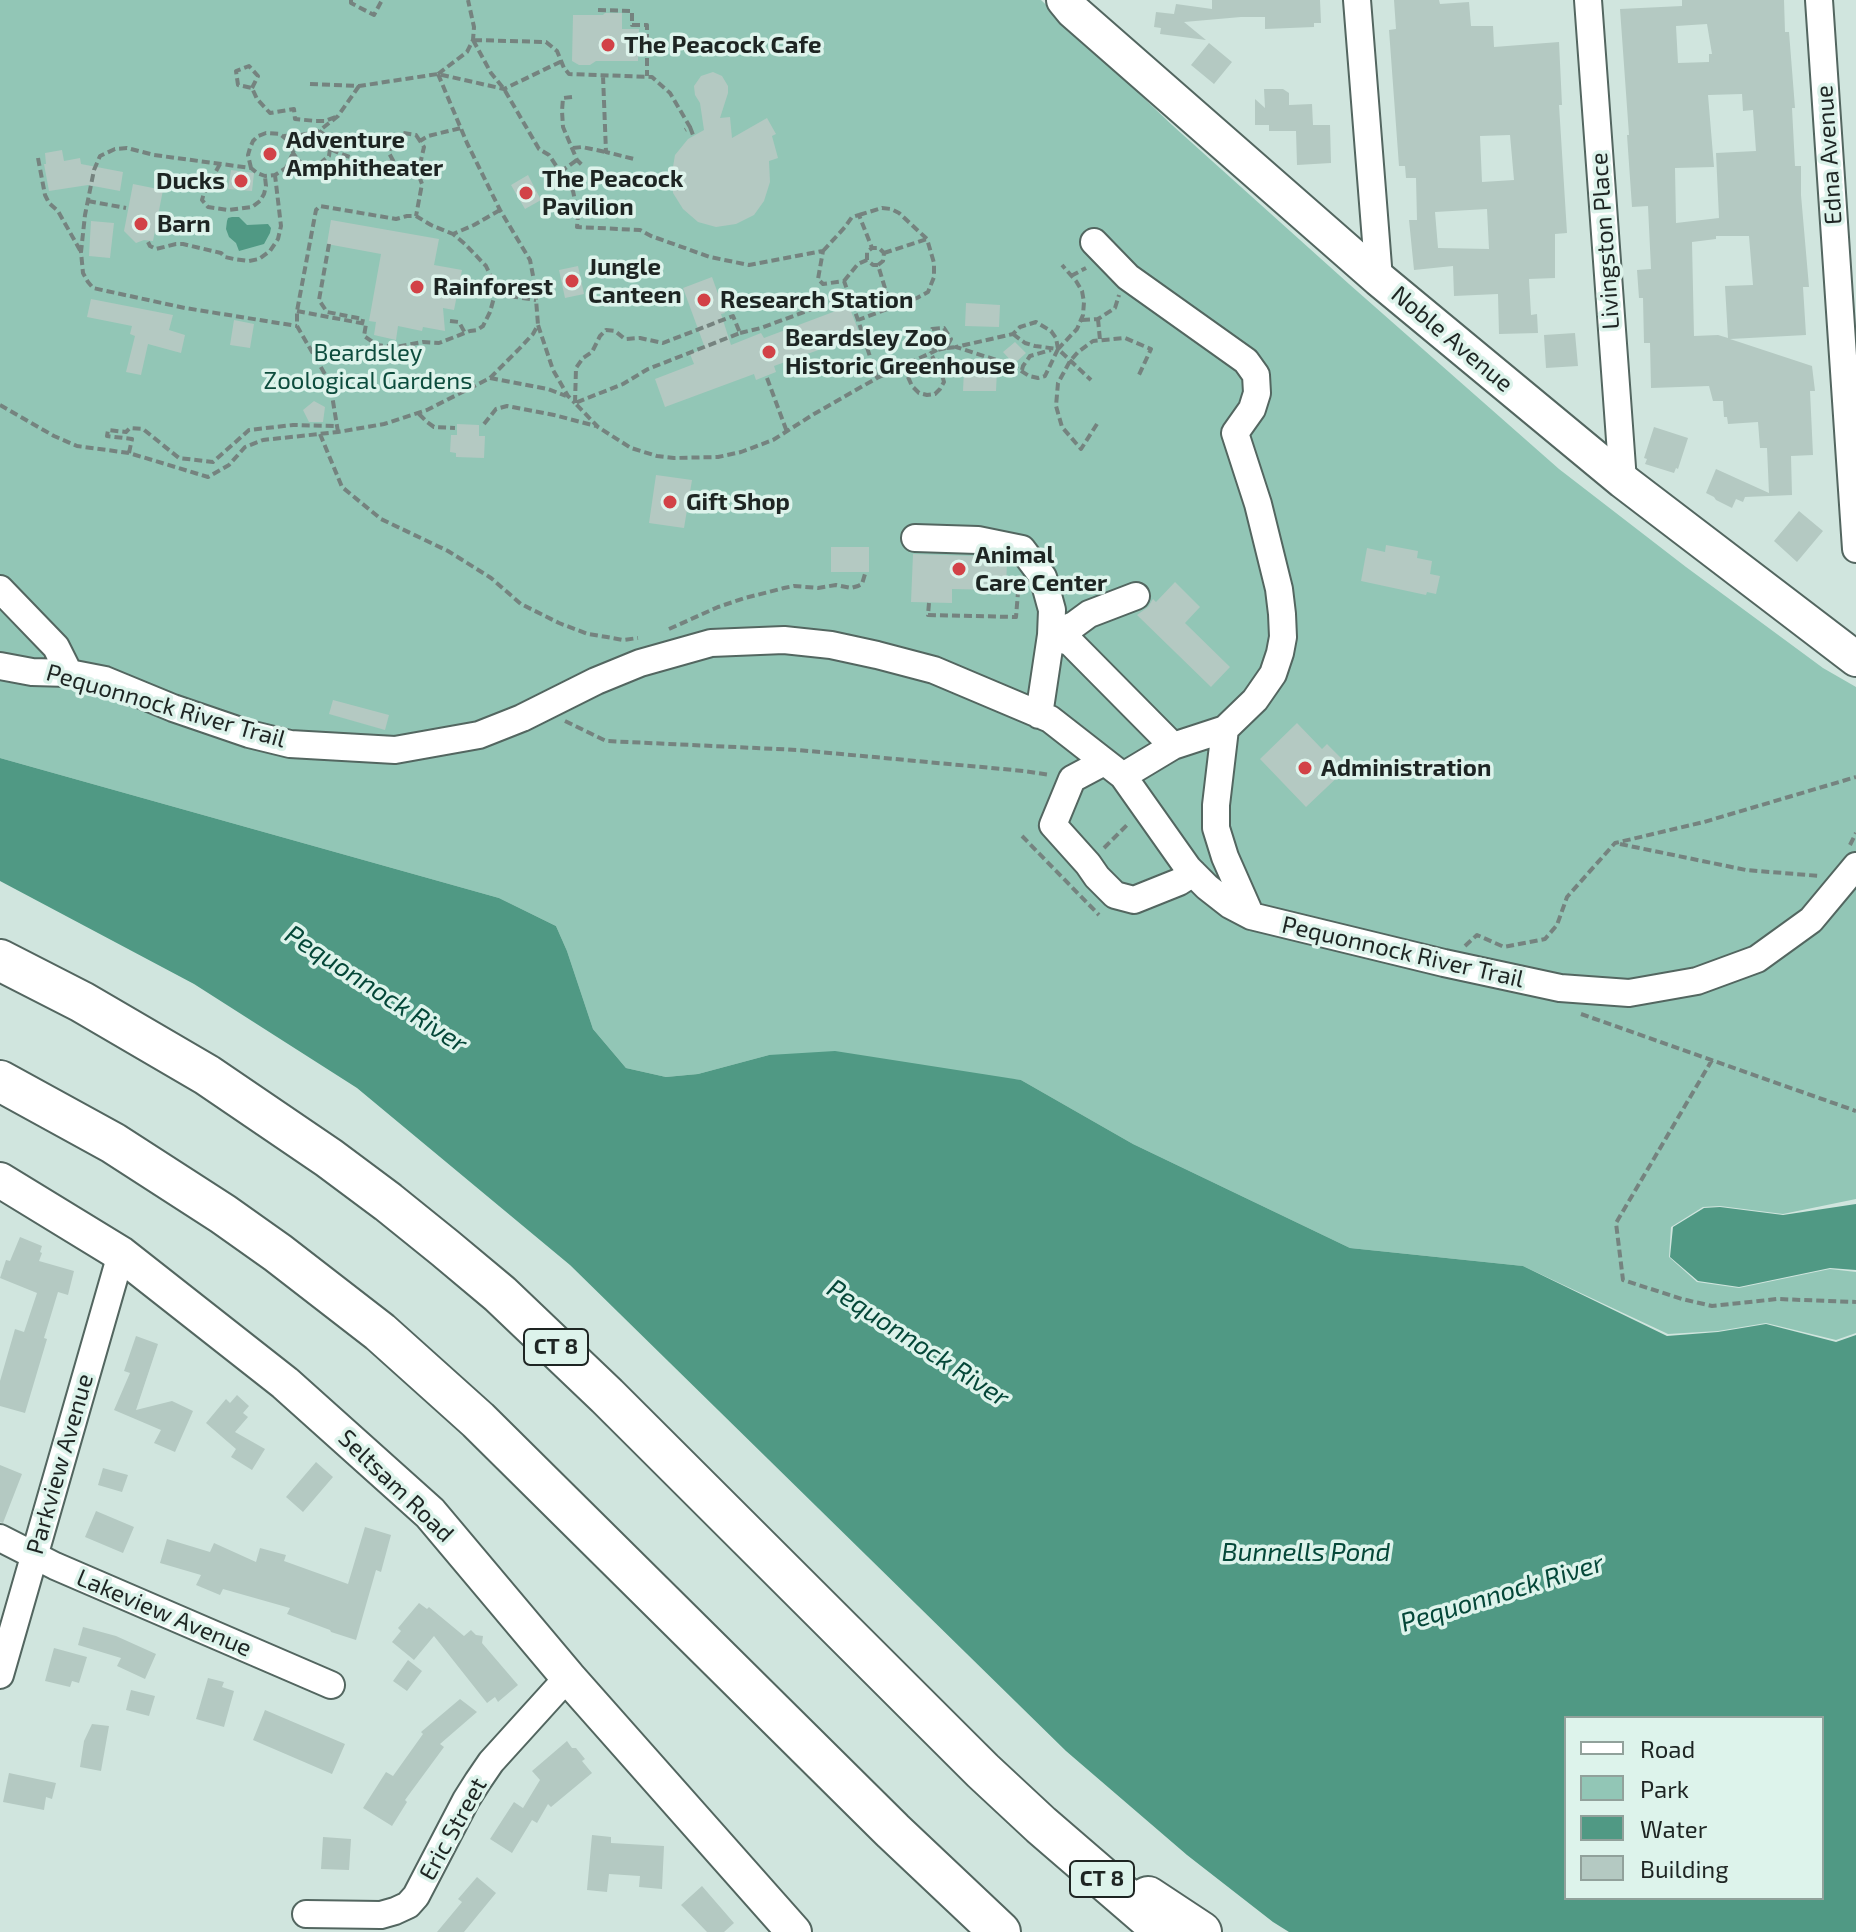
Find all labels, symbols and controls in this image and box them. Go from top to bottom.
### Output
place label: The Peacock Cafe [624,31,821,59]
marker: The Peacock Cafe [599,36,617,54]
street label: Edna Avenue [1810,84,1848,226]
place label: Adventure Amphitheater [286,126,443,182]
marker: Adventure Amphitheater [261,145,279,163]
street label: Livingston Place [1584,151,1626,331]
place label: The Peacock Pavilion [542,165,683,221]
place label: Ducks [156,167,225,195]
marker: Ducks [232,172,250,190]
marker: The Peacock Pavilion [517,184,535,202]
place label: Barn [157,210,211,238]
marker: Barn [132,215,150,233]
place label: Jungle Canteen [588,253,682,309]
marker: Jungle Canteen [563,272,581,290]
place label: Rainforest [433,273,553,301]
marker: Rainforest [408,278,426,296]
street label: Noble Avenue [1385,280,1519,398]
place label: Research Station [720,286,913,314]
marker: Research Station [695,291,713,309]
place label: Beardsley Zoo Historic Greenhouse [785,324,1015,380]
park label: Beardsley Zoological Gardens [264,339,472,395]
marker: Beardsley Zoo Historic Greenhouse [760,343,778,361]
place label: Gift Shop [686,488,790,516]
marker: Gift Shop [661,493,679,511]
place label: Animal Care Center [975,541,1107,597]
marker: Animal Care Center [950,560,968,578]
street label: Pequonnock River Trail [43,658,289,754]
place label: Administration [1321,754,1491,782]
marker: Administration [1296,759,1314,777]
street label: Pequonnock River Trail [1279,910,1527,994]
water label: Pequonnock River [279,919,473,1059]
water label: Pequonnock River [821,1273,1015,1413]
road number: CT 8 [524,1329,588,1365]
street label: Parkview Avenue [20,1371,100,1557]
street label: Seltsam Road [332,1424,460,1548]
water label: Bunnells Pond [1222,1536,1390,1568]
water label: Pequonnock River [1397,1547,1607,1639]
street label: Lakeview Avenue [72,1563,256,1663]
legend [1564,1716,1824,1900]
text: Road [1640,1734,1695,1763]
street label: Eric Street [413,1773,493,1885]
text: Park [1640,1774,1689,1803]
text: Water [1640,1814,1707,1843]
text: Building [1640,1854,1729,1883]
road number: CT 8 [1070,1861,1134,1897]

